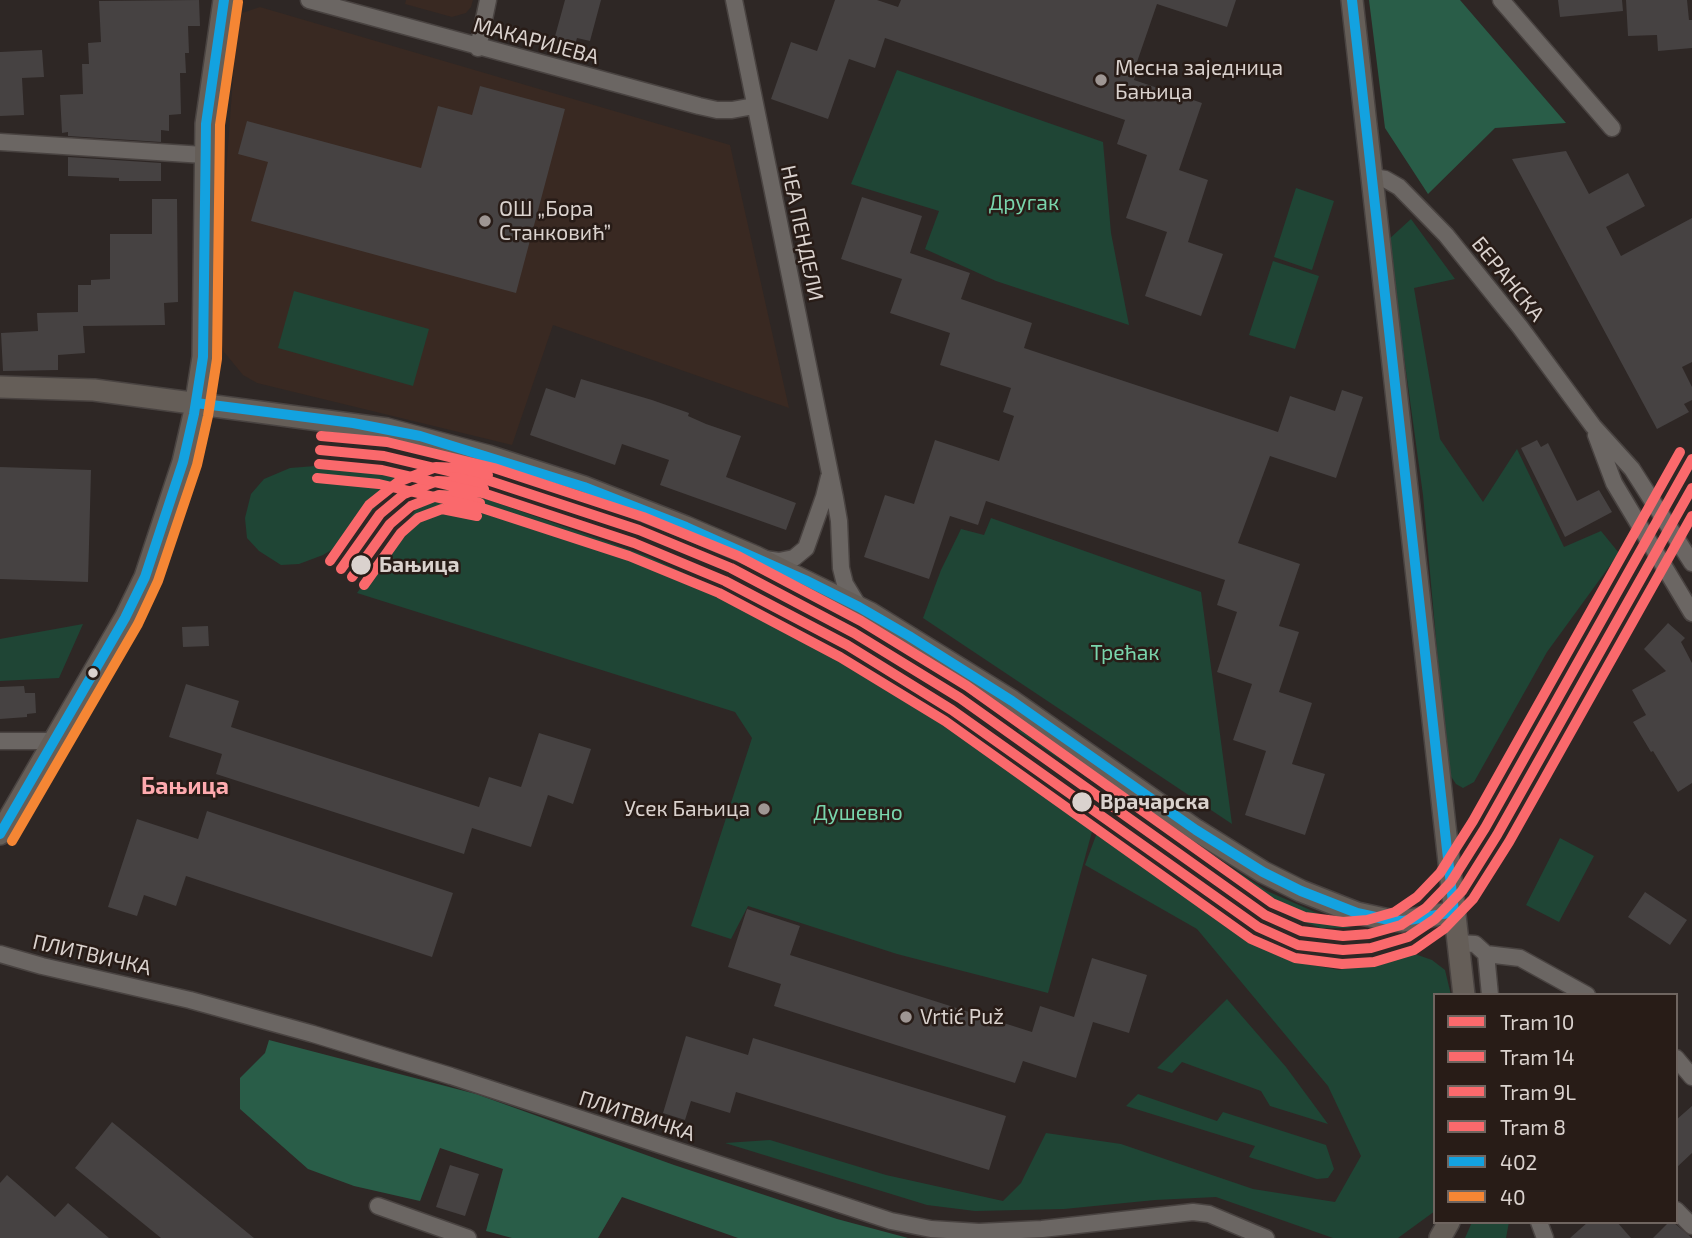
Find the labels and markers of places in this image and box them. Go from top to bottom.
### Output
place label: Месна заједница Бањица [1115,55,1283,105]
marker: Месна заједница Бањица [1093,72,1109,88]
place label: ОШ „Бора Станковић” [499,196,611,246]
marker: ОШ „Бора Станковић” [477,213,493,229]
place label: Бањица [379,552,459,578]
marker: Бањица [349,553,373,577]
unlabelled marker [86,666,100,680]
place label: Врачарска [1100,789,1209,815]
marker: Врачарска [1070,790,1094,814]
place label: Усек Бањица [624,796,750,822]
marker: Усек Бањица [756,801,772,817]
place label: Vrtić Puž [920,1004,1004,1030]
marker: Vrtić Puž [898,1009,914,1025]

